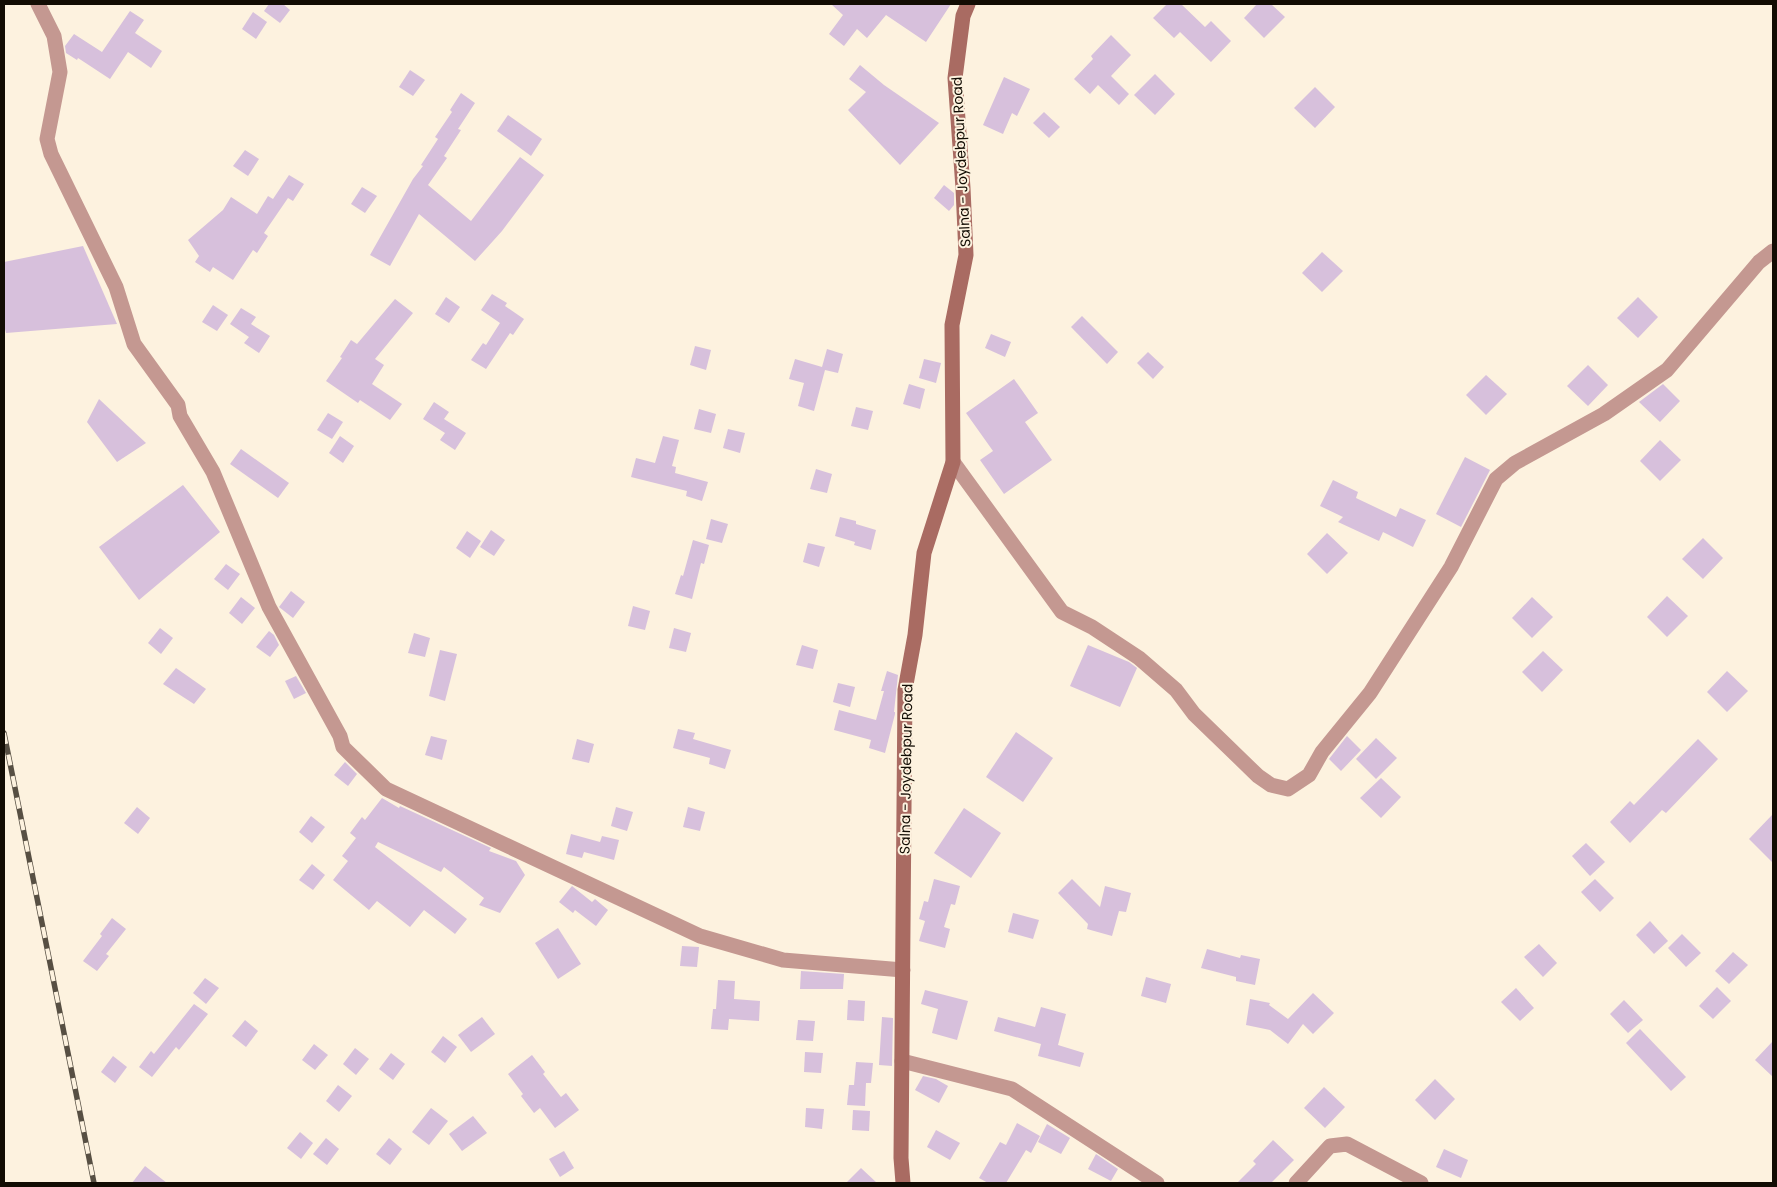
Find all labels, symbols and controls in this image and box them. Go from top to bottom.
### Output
street label: Salna - Joydebpur Road [947,76,975,248]
street label: Salna - Joydebpur Road [895,684,917,854]

